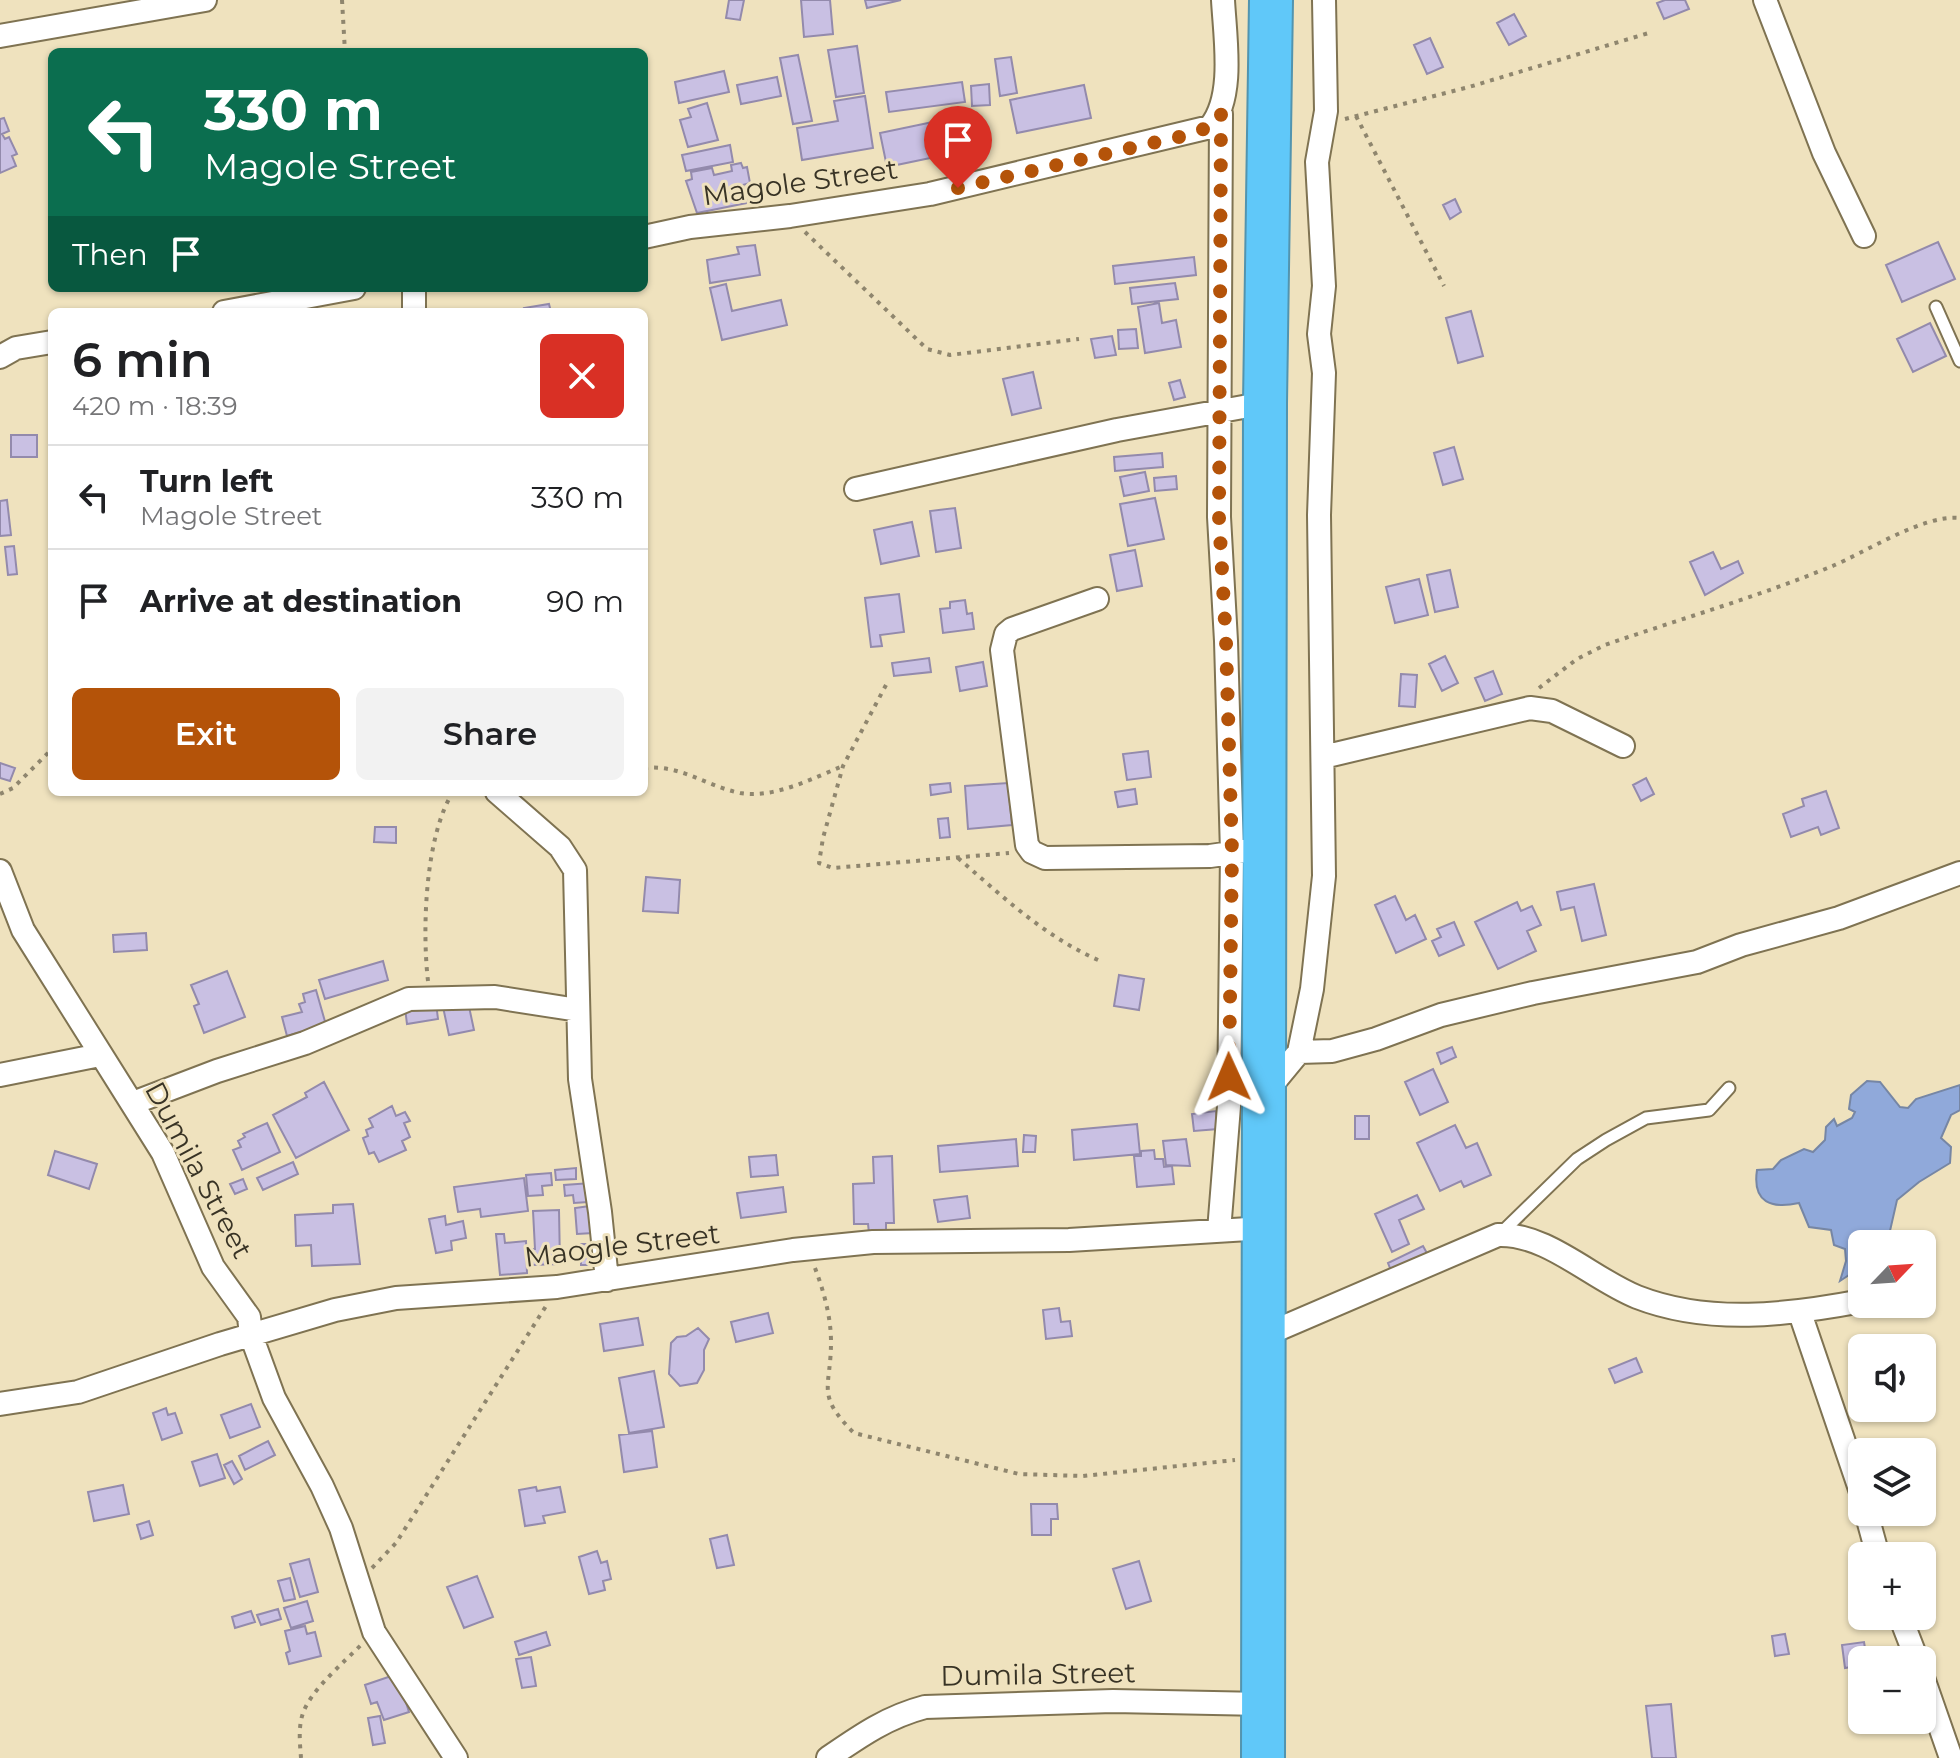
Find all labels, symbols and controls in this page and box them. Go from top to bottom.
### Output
text: 330 m [204,76,383,144]
icon: left [72,80,176,184]
pin [924,106,992,188]
icon: arrive [936,118,980,162]
text: Magole Street [204,144,457,188]
street label: Magole Street [700,151,900,213]
icon: arrive [164,232,208,276]
text: Then [72,236,148,273]
text: 6 min [72,331,213,389]
button: close [540,334,624,418]
text: 420 m · 18:39 [72,390,238,422]
text: Turn left [140,463,273,500]
icon: left [72,475,116,519]
text: 330 m [531,479,624,516]
text: Magole Street [140,500,322,532]
icon: arrive [72,579,116,623]
text: Arrive at destination [140,583,462,620]
text: 90 m [546,583,624,620]
button: Exit [72,688,340,780]
button: Share [356,688,624,780]
position arrow [1187,1035,1271,1119]
street label: Dumila Street [138,1076,260,1264]
street label: Maogle Street [522,1216,722,1274]
north arrow [1848,1230,1936,1318]
map controls [1848,1230,1936,1734]
button: sound [1848,1334,1936,1422]
button: layers [1848,1438,1936,1526]
button: + [1848,1542,1936,1630]
button: − [1848,1646,1936,1734]
street label: Dumila Street [940,1655,1136,1693]

